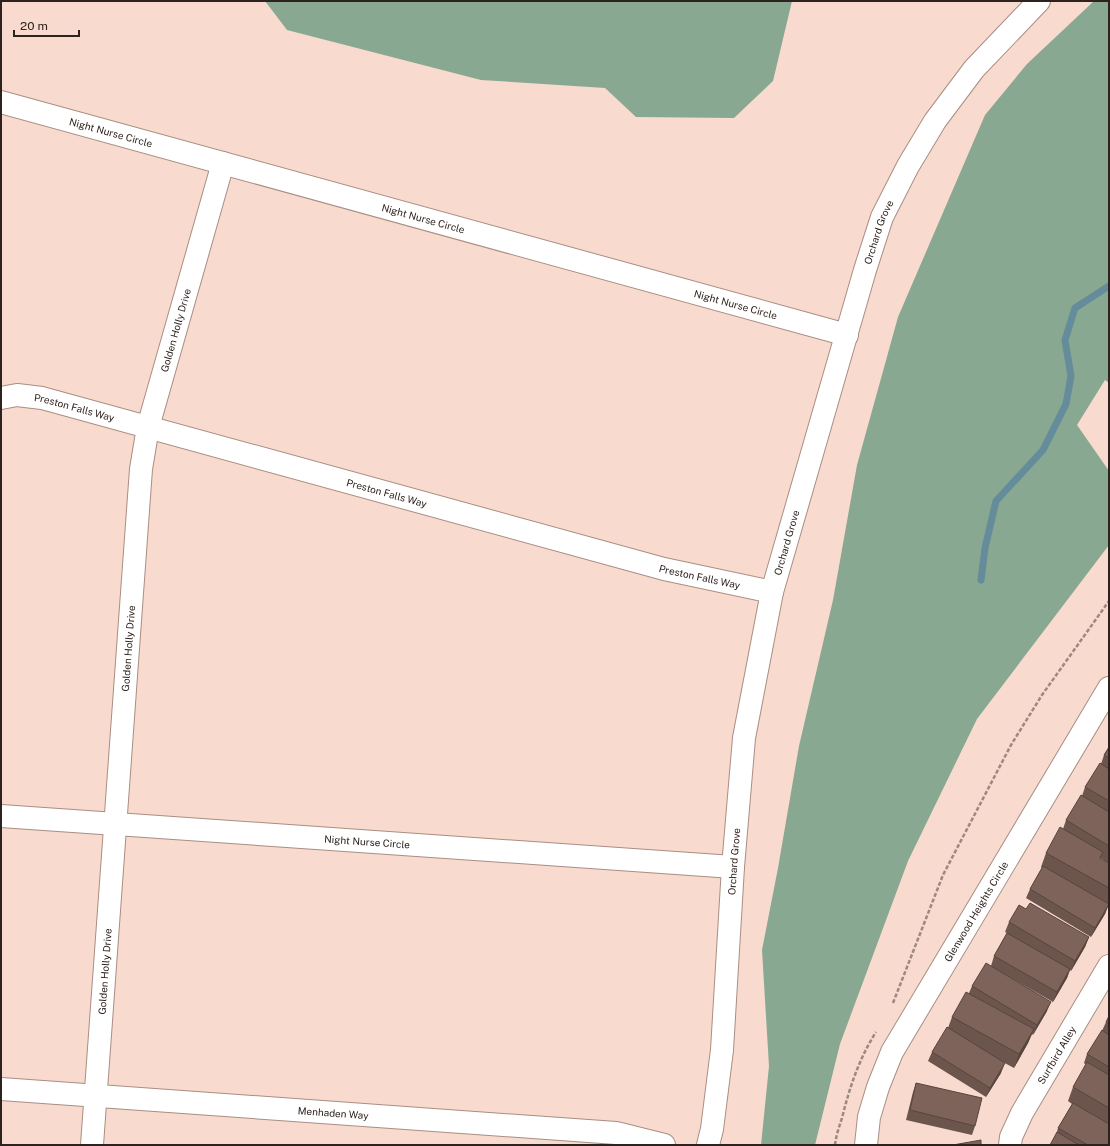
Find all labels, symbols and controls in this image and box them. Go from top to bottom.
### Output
scale bar [14,12,79,38]
text: 20 m [20,19,48,33]
street label: Night Nurse Circle [68,115,154,150]
street label: Orchard Grove [861,198,896,266]
street label: Night Nurse Circle [380,201,466,236]
street label: Golden Holly Drive [158,287,193,373]
street label: Night Nurse Circle [693,287,779,322]
street label: Preston Falls Way [34,391,116,424]
street label: Preston Falls Way [345,476,429,510]
street label: Orchard Grove [771,508,801,577]
street label: Preston Falls Way [658,562,742,591]
street label: Golden Holly Drive [119,604,137,692]
street label: Orchard Grove [725,827,742,895]
street label: Night Nurse Circle [324,833,411,850]
street label: Glenwood Heights Circle [941,859,1011,964]
street label: Golden Holly Drive [95,928,114,1015]
street label: Surfbird Alley [1035,1023,1078,1086]
street label: Menhaden Way [297,1104,370,1121]

